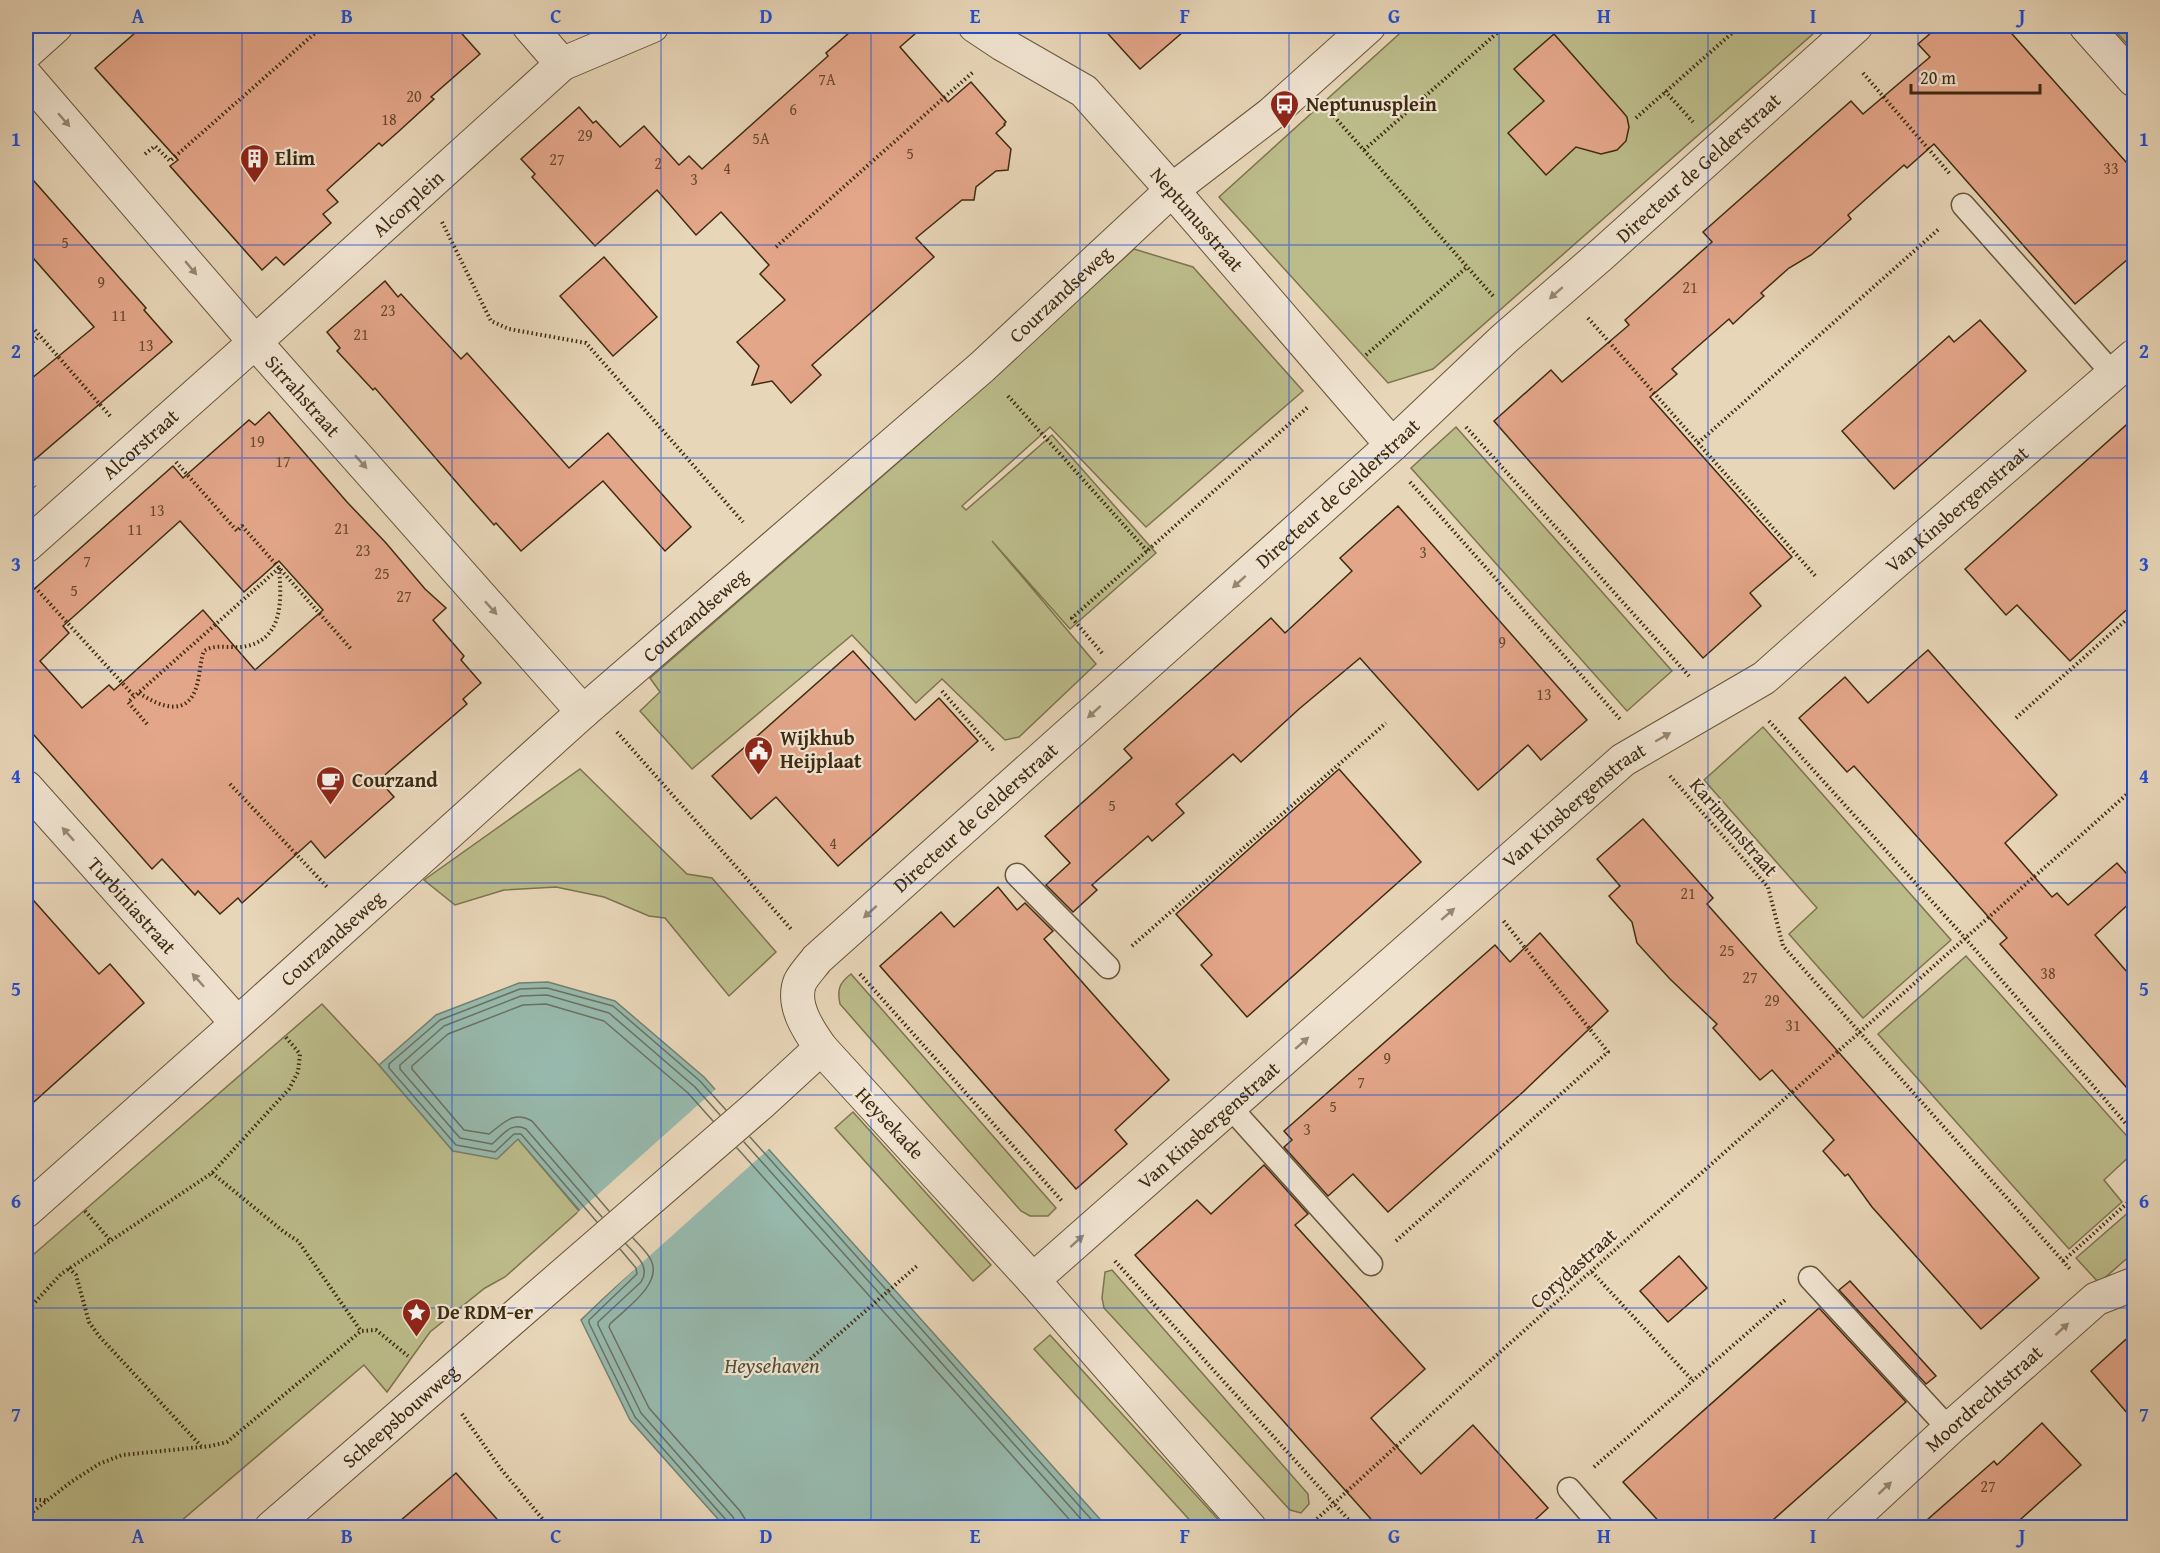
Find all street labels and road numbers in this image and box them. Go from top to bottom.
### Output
street label: Directeur de Gelderstraat [1609,85,1787,249]
street label: Neptunusstraat [1144,160,1251,278]
street label: Alcorplein [365,163,450,243]
street label: Courzandseweg [1002,239,1117,349]
street label: Sirrahstraat [259,348,348,443]
street label: Alcorstraat [95,402,185,486]
street label: Directeur de Gelderstraat [1248,411,1426,575]
street label: Van Kinsbergenstraat [1878,438,2035,579]
street label: Courzandseweg [636,561,754,668]
street label: Directeur de Gelderstraat [886,735,1064,899]
street label: Van Kinsbergenstraat [1495,735,1651,874]
street label: Karimunstraat [1683,771,1786,882]
street label: Turbiniastraat [81,850,184,960]
street label: Courzandseweg [273,883,390,992]
street label: Van Kinsbergenstraat [1131,1054,1286,1196]
street label: Heysekade [849,1080,932,1165]
street label: Corydastraat [1523,1221,1623,1315]
street label: Moordrechtstraat [1918,1338,2049,1458]
street label: Scheepsbouwweg [335,1357,465,1474]

